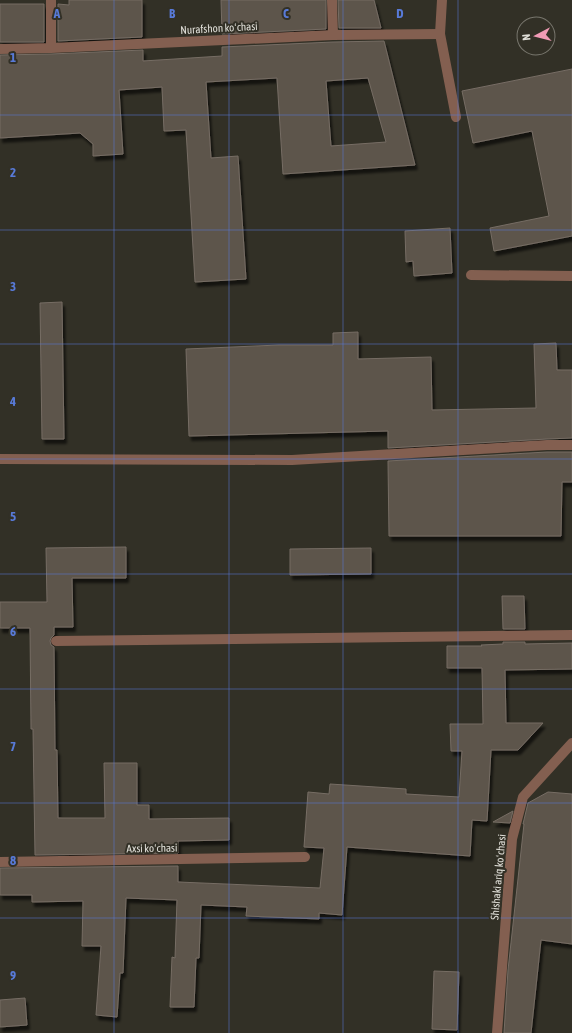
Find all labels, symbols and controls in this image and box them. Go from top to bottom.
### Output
text: A [53,6,61,21]
text: B [169,6,176,21]
text: C [283,6,289,21]
text: D [396,6,404,21]
north arrow [516,16,556,56]
street label: Nurafshon koʻchasi [180,20,258,36]
text: N [520,33,532,41]
text: 1 [10,50,16,65]
text: 2 [10,165,16,180]
text: 3 [10,279,16,294]
text: 4 [9,394,16,409]
text: 5 [10,509,16,524]
text: 6 [10,624,16,639]
text: 7 [10,739,16,754]
street label: Shishaki ariq koʻchasi [488,834,508,920]
street label: Axsi koʻchasi [126,842,178,854]
text: 8 [10,853,16,868]
text: 9 [10,968,16,983]

